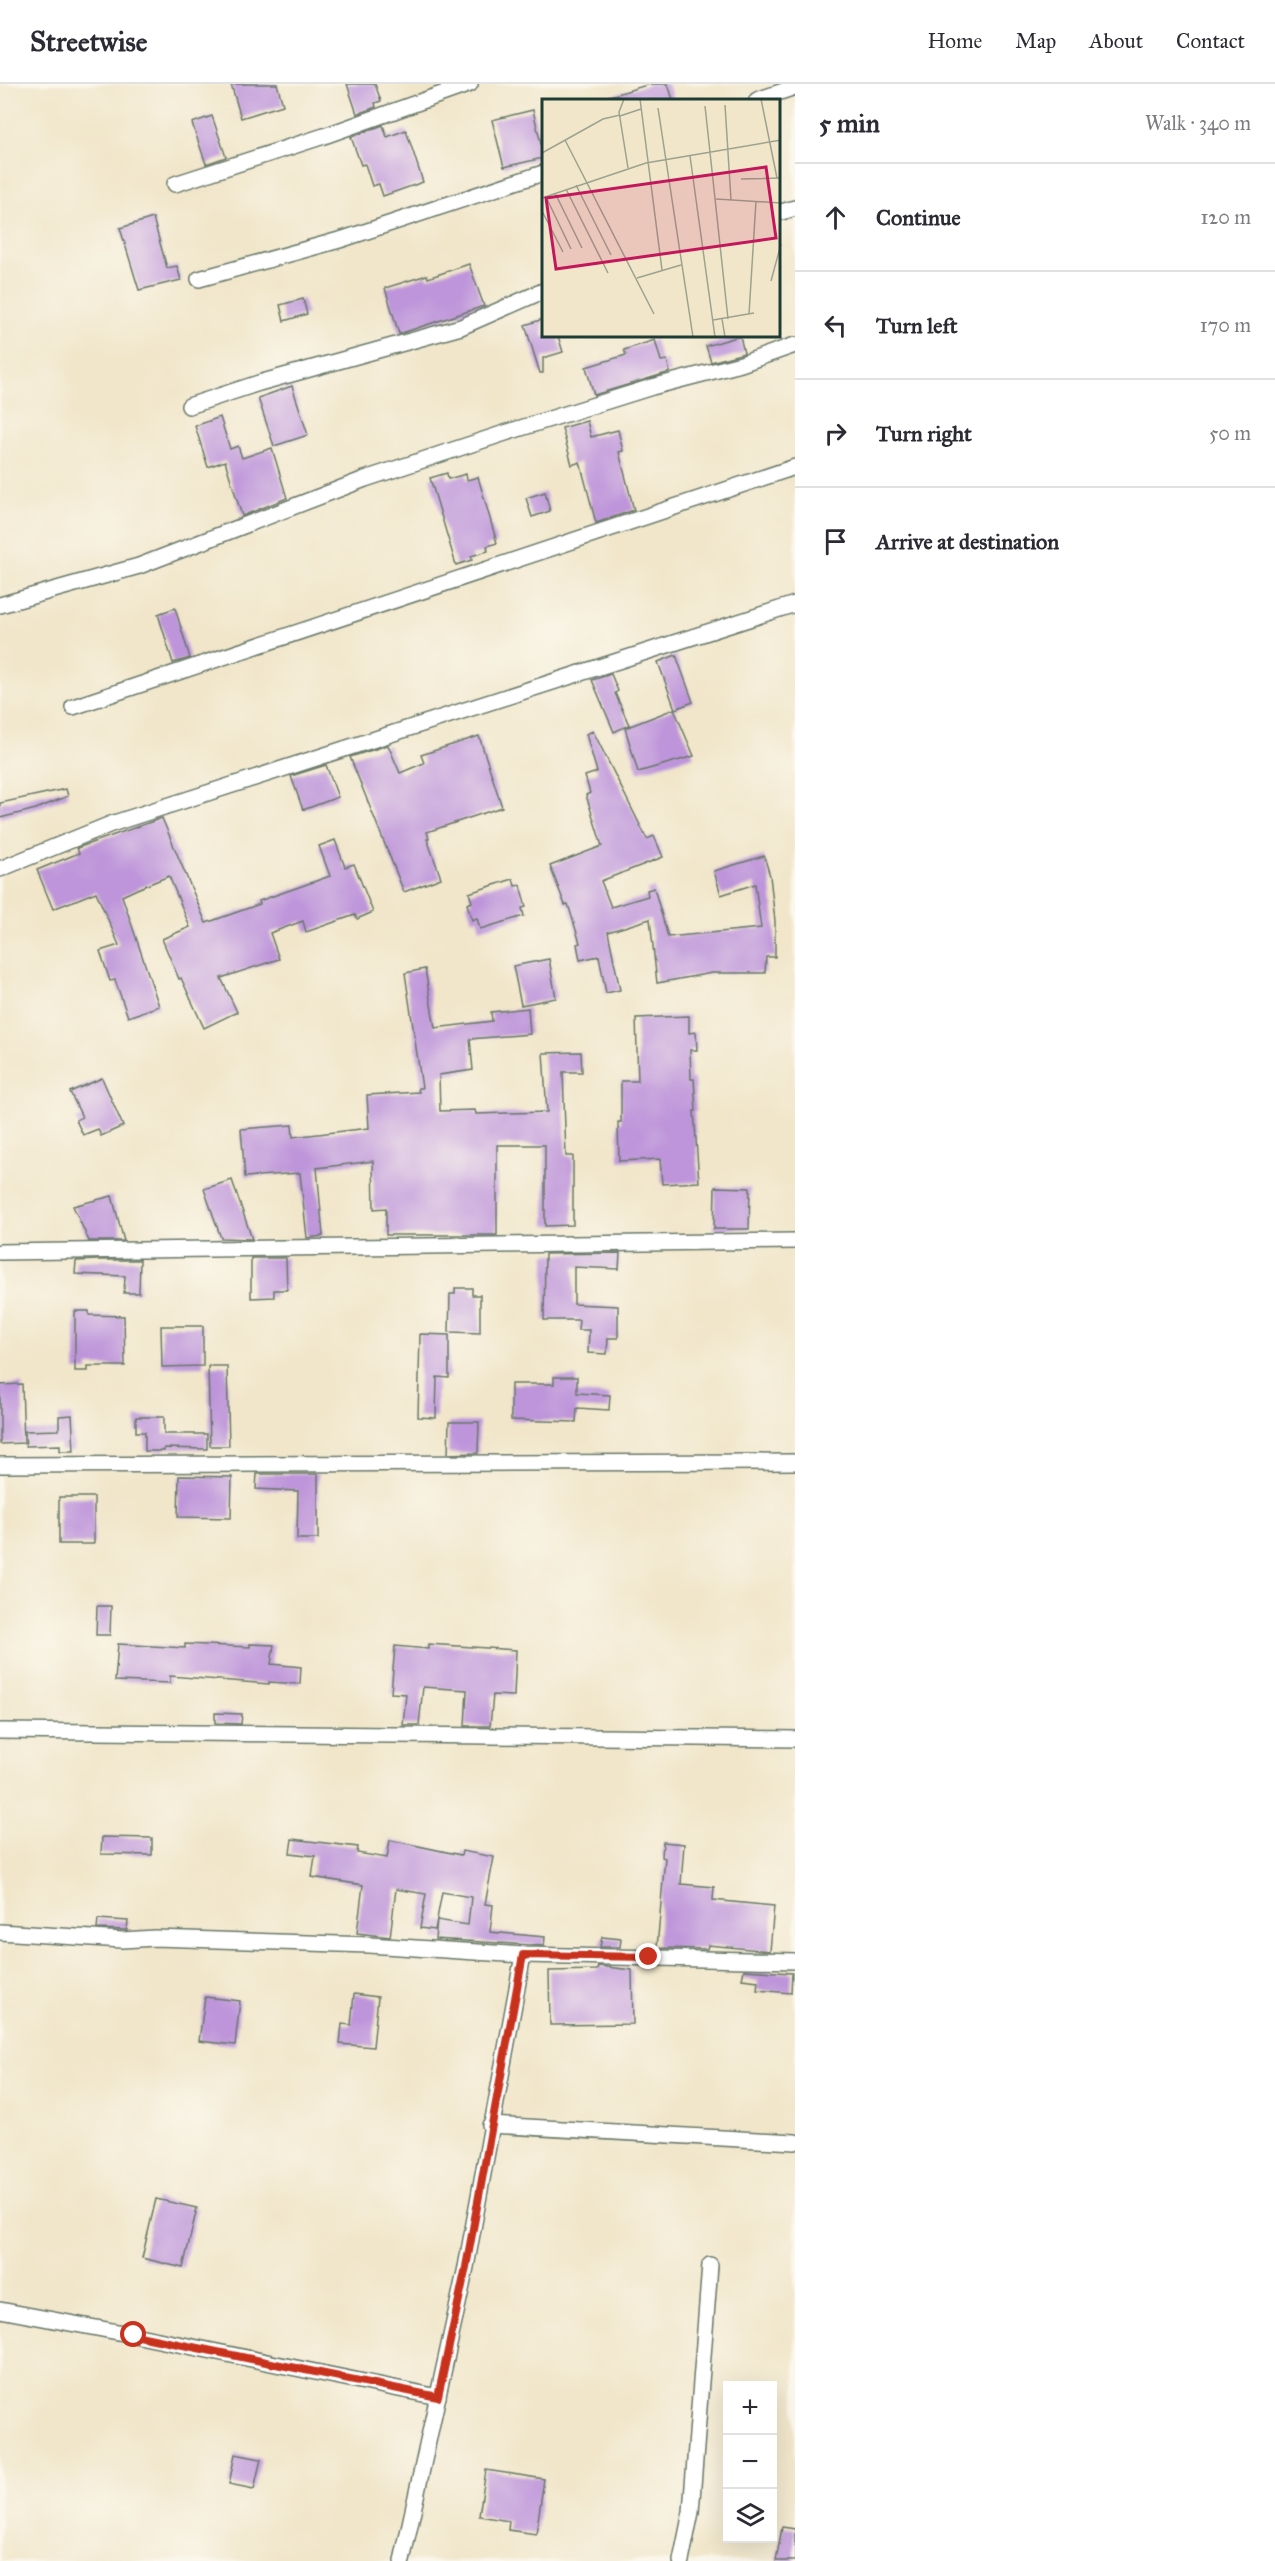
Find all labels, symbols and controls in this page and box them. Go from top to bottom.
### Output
text: Streetwise [30,24,147,59]
text: Home [927,28,982,54]
text: Map [1015,28,1056,54]
text: About [1089,28,1143,54]
text: Contact [1176,28,1245,54]
inset map [542,99,780,338]
text: 5 min [819,107,880,139]
text: Walk · 340 m [1145,111,1251,135]
icon: ahead [819,201,852,234]
text: Continue [876,204,961,231]
text: 120 m [1200,205,1251,229]
icon: left [819,309,852,342]
text: Turn left [876,312,958,339]
text: 170 m [1200,313,1251,337]
icon: right [819,417,852,450]
text: Turn right [876,420,972,447]
text: 50 m [1209,421,1251,445]
icon: arrive [819,525,852,558]
text: Arrive at destination [876,528,1059,555]
route end [635,1943,661,1969]
route start [120,2321,146,2347]
map controls [723,2381,777,2543]
button: + [723,2381,777,2435]
button: − [723,2435,777,2489]
button: layers [723,2489,777,2543]

